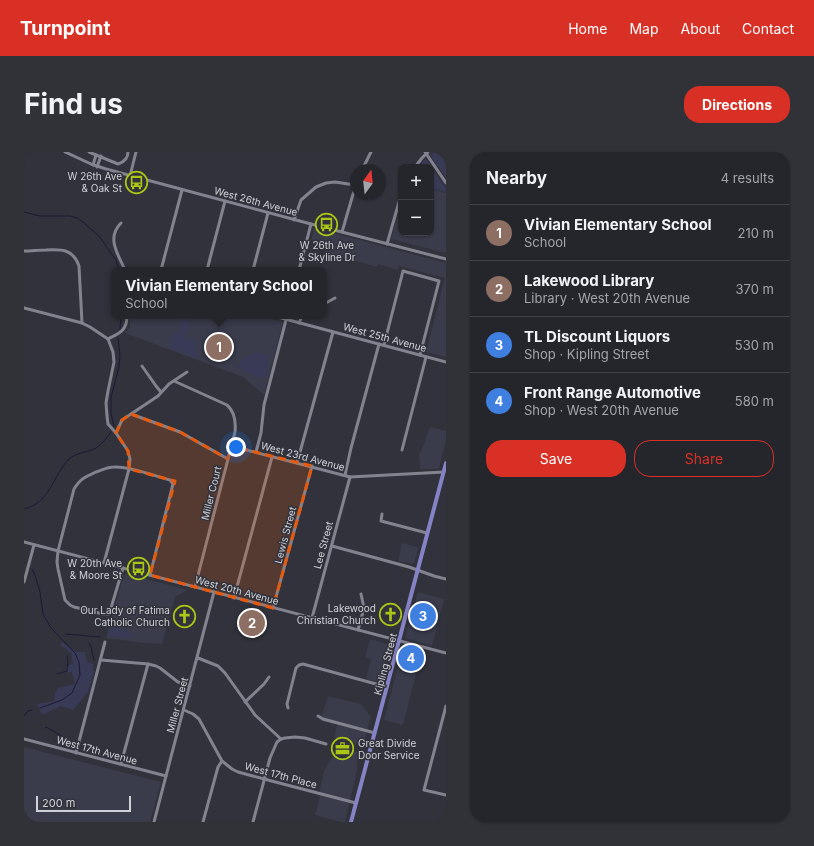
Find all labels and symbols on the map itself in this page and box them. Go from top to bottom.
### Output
north arrow [350,164,386,200]
bus stop icon: W 26th Ave & Oak St [124,169,150,195]
place label: W 26th Ave & Oak St [68,170,123,194]
street label: West 26th Avenue [213,184,299,218]
bus stop icon: W 26th Ave & Skyline Dr [314,212,340,238]
place label: W 26th Ave & Skyline Dr [298,239,356,263]
street label: West 25th Avenue [342,320,428,354]
pin: 1 [206,332,232,362]
your location [226,437,246,457]
street label: West 23rd Avenue [260,439,346,473]
street label: Miller Court [199,464,224,521]
street label: Lewis Street [272,505,299,565]
street label: Lee Street [311,519,335,570]
bus stop icon: W 20th Ave & Moore St [125,556,151,582]
place label: W 20th Ave & Moore St [67,557,123,581]
street label: West 20th Avenue [194,573,280,607]
church icon: Lakewood Christian Church [378,601,404,627]
pin: 3 [410,601,436,631]
place label: Lakewood Christian Church [297,602,376,626]
church icon: Our Lady of Fatima Catholic Church [172,603,198,629]
place label: Our Lady of Fatima Catholic Church [80,604,170,628]
pin: 2 [239,608,265,638]
street label: Kipling Street [371,631,399,696]
pin: 4 [398,643,424,673]
street label: Miller Street [164,675,190,734]
street label: West 17th Avenue [55,733,139,767]
office icon: Great Divide Door Service [330,736,356,762]
place label: Great Divide Door Service [358,737,420,761]
street label: West 17th Place [244,760,319,790]
scale bar [36,794,131,813]

